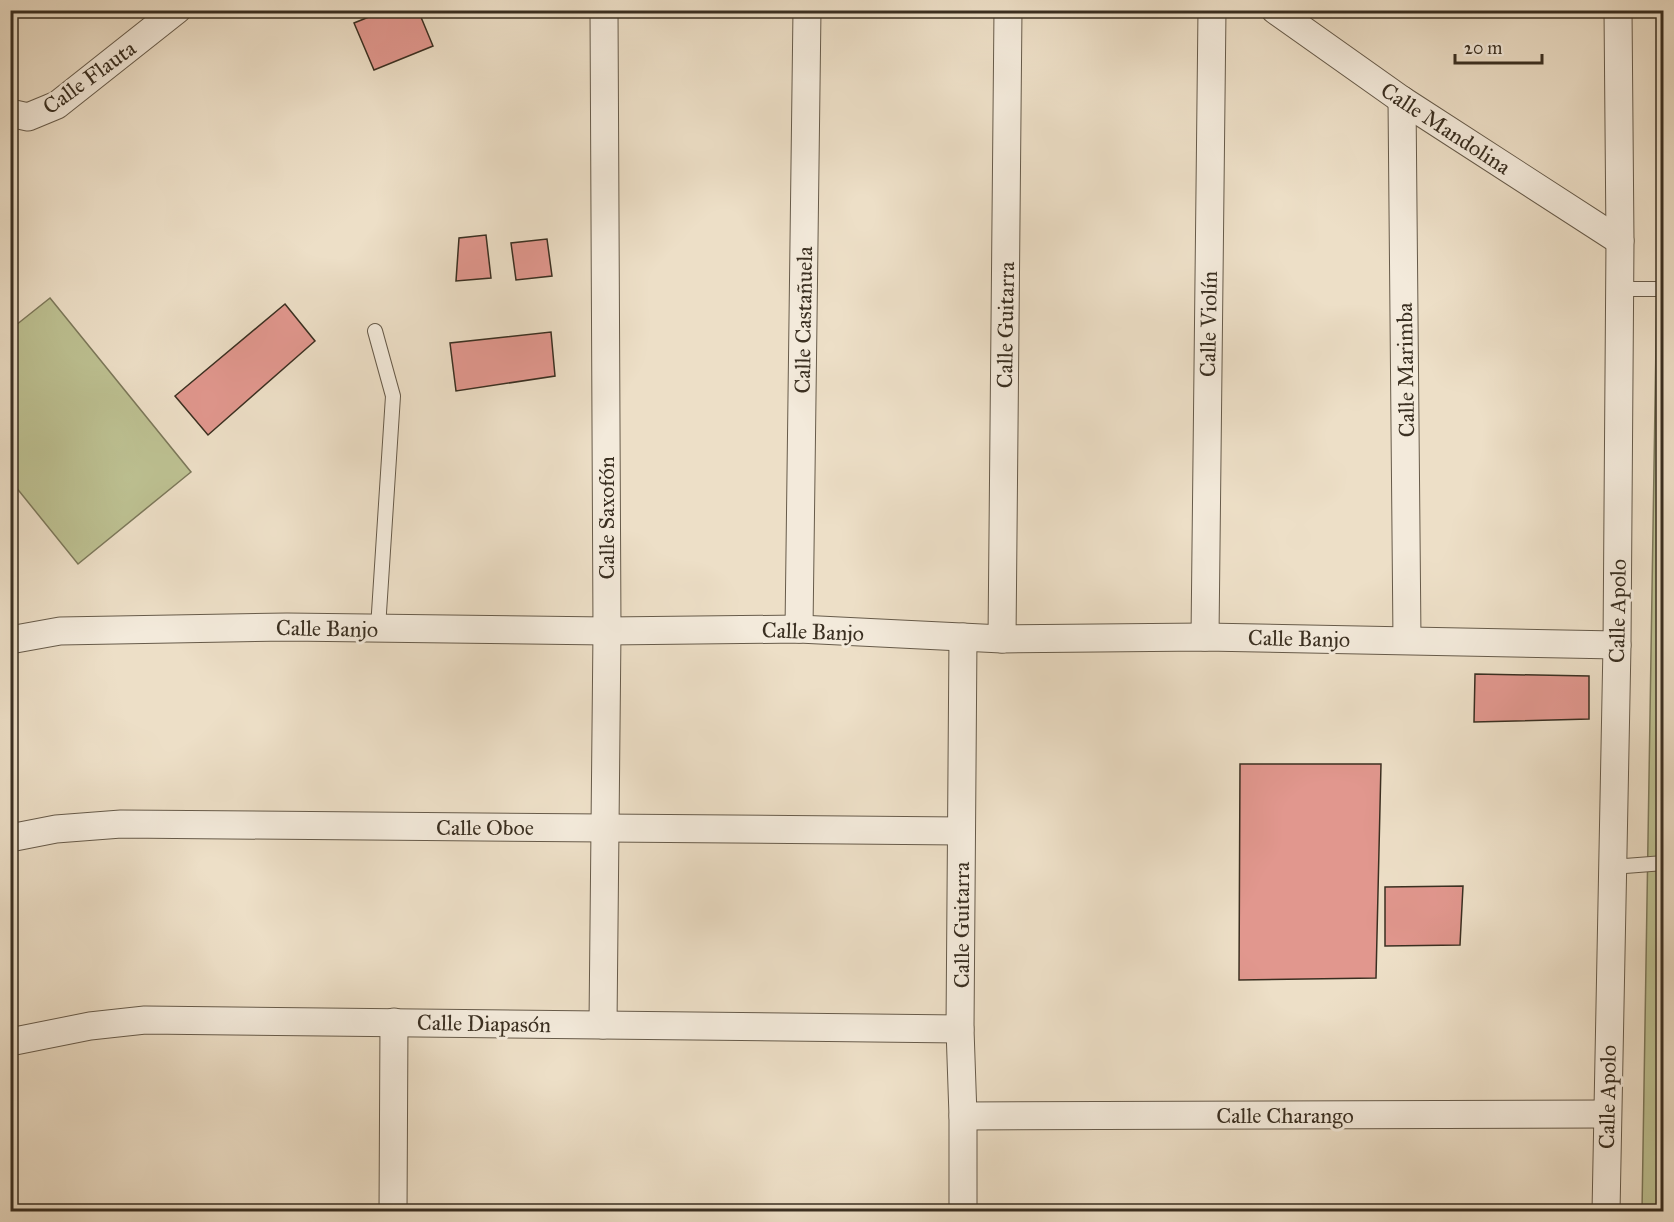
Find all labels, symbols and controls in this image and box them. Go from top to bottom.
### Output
scale bar [1455,27,1542,65]
street label: Calle Flauta [37,34,142,120]
text: 20 m [1464,37,1502,59]
street label: Calle Mandolina [1376,76,1516,181]
street label: Calle Castañuela [789,245,818,394]
street label: Calle Guitarra [991,261,1020,389]
street label: Calle Violín [1194,271,1223,377]
street label: Calle Marimba [1391,302,1420,438]
street label: Calle Saxofón [593,456,620,580]
street label: Calle Apolo [1603,559,1632,663]
street label: Calle Banjo [276,614,378,643]
street label: Calle Banjo [761,616,865,647]
street label: Calle Banjo [1248,624,1350,653]
street label: Calle Oboe [436,814,534,841]
street label: Calle Guitarra [948,861,975,988]
street label: Calle Diapasón [417,1009,551,1038]
street label: Calle Apolo [1593,1045,1622,1149]
street label: Calle Charango [1216,1102,1354,1129]

